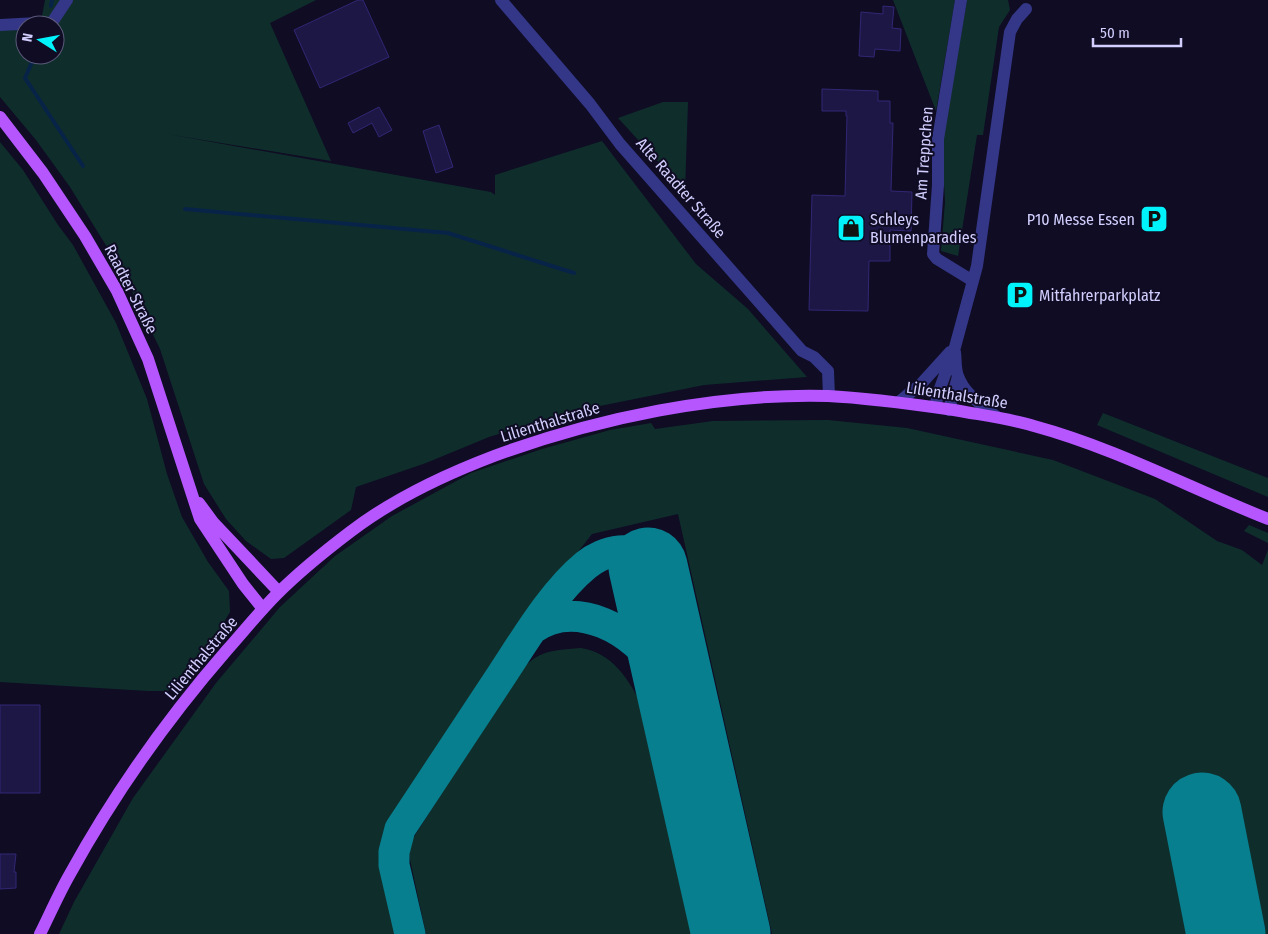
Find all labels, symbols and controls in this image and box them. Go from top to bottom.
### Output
north arrow [15,15,65,65]
scale bar [1093,15,1180,47]
text: 50 m [1100,24,1130,42]
text: N [19,32,37,43]
street label: Am Treppchen [911,106,937,200]
street label: Alte Raadter Straße [632,134,730,242]
parking icon: P10 Messe Essen [1139,204,1169,234]
place label: Schleys Blumenparadies [870,210,977,247]
place label: P10 Messe Essen [1027,210,1135,229]
shop icon: Schleys Blumenparadies [836,213,866,243]
street label: Raadter Straße [100,241,162,337]
parking icon: Mitfahrerparkplatz [1005,280,1035,310]
place label: Mitfahrerparkplatz [1039,286,1160,305]
street label: Lilienthalstraße [905,378,1009,412]
street label: Lilienthalstraße [498,398,602,446]
street label: Lilienthalstraße [161,612,241,703]

